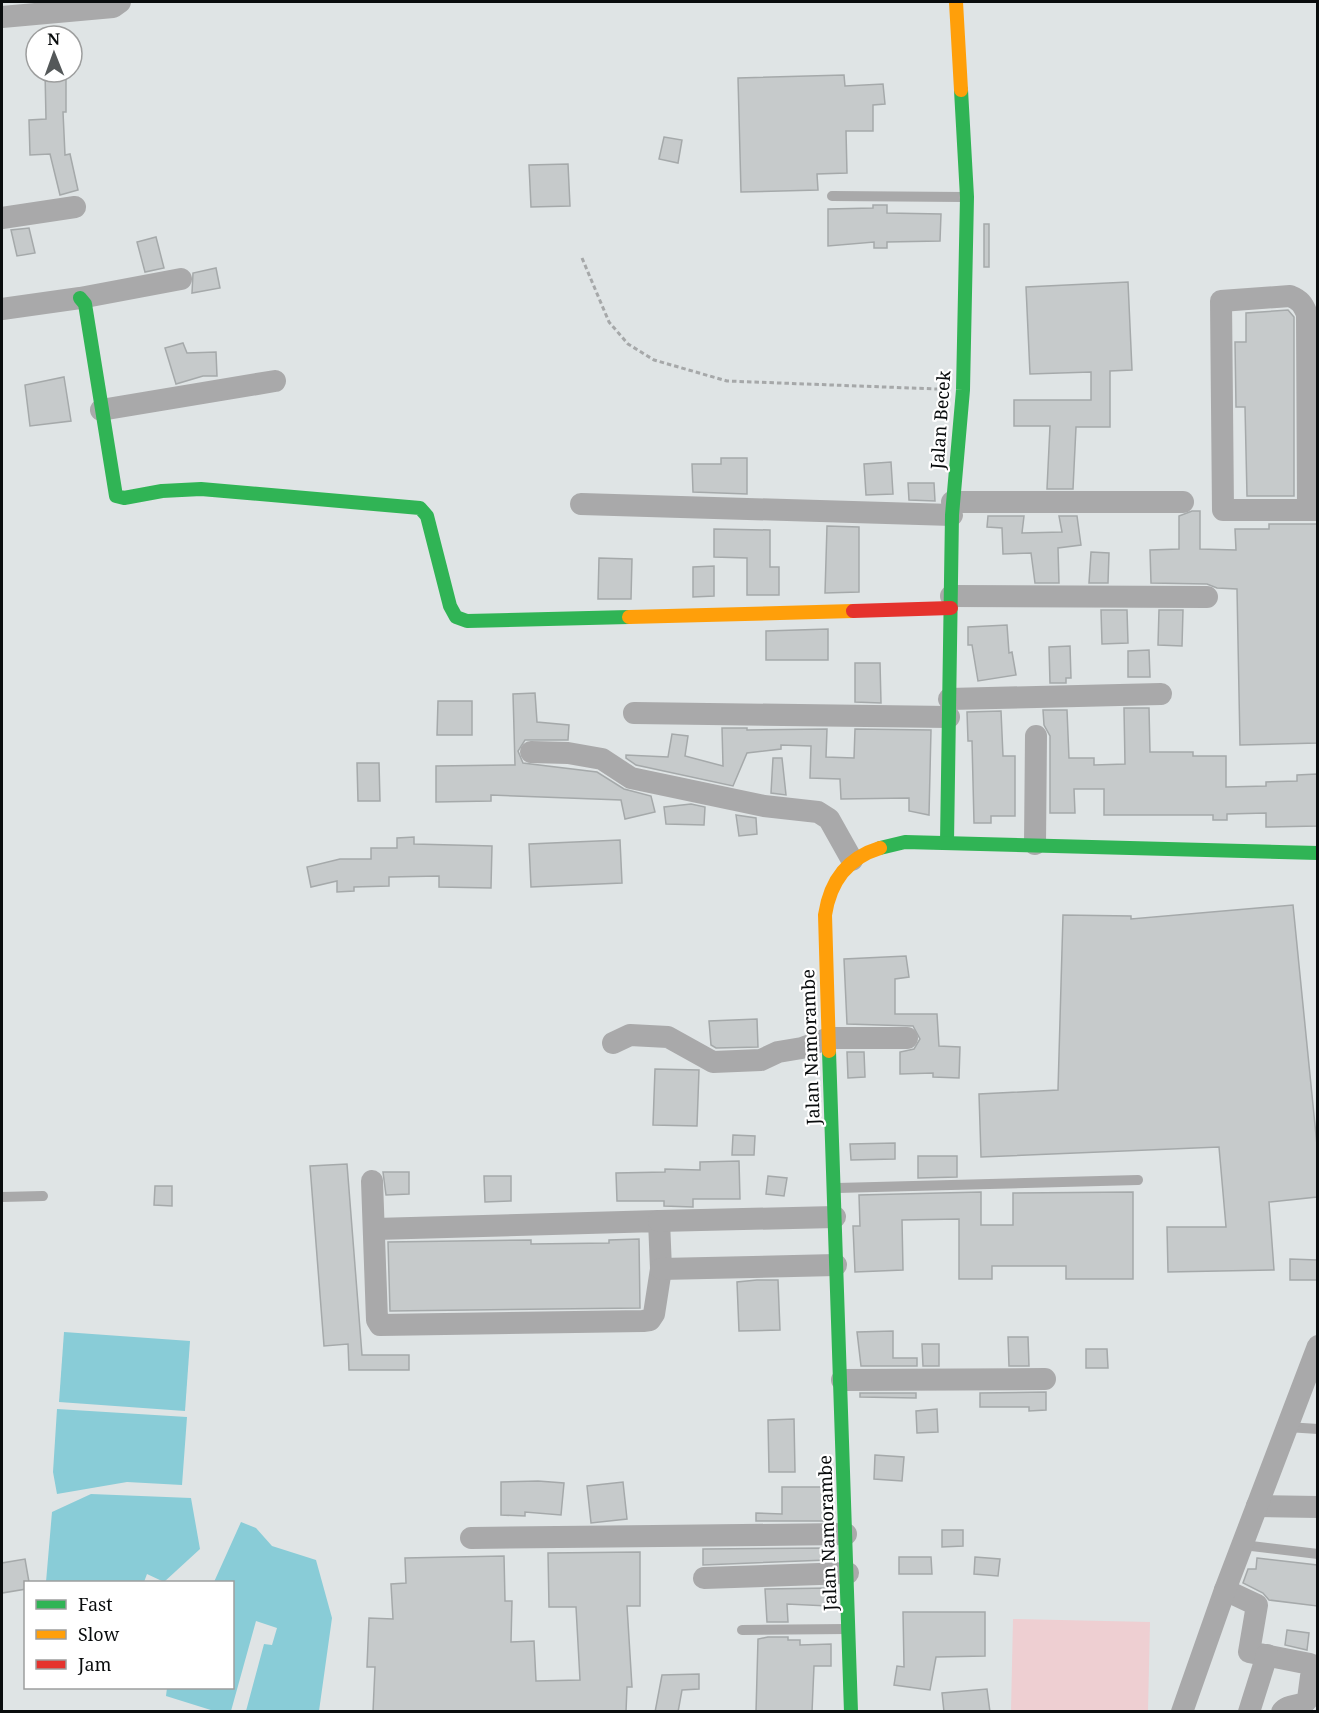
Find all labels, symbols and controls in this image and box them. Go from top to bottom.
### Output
north arrow [24,24,84,84]
text: N [47,28,61,50]
street label: Jalan Becek [925,369,955,471]
street label: Jalan Namorambe [795,969,825,1126]
street label: Jalan Namorambe [812,1455,842,1612]
legend [24,1581,234,1689]
text: Fast [78,1592,113,1616]
text: Slow [78,1622,120,1646]
text: Jam [77,1652,112,1676]

